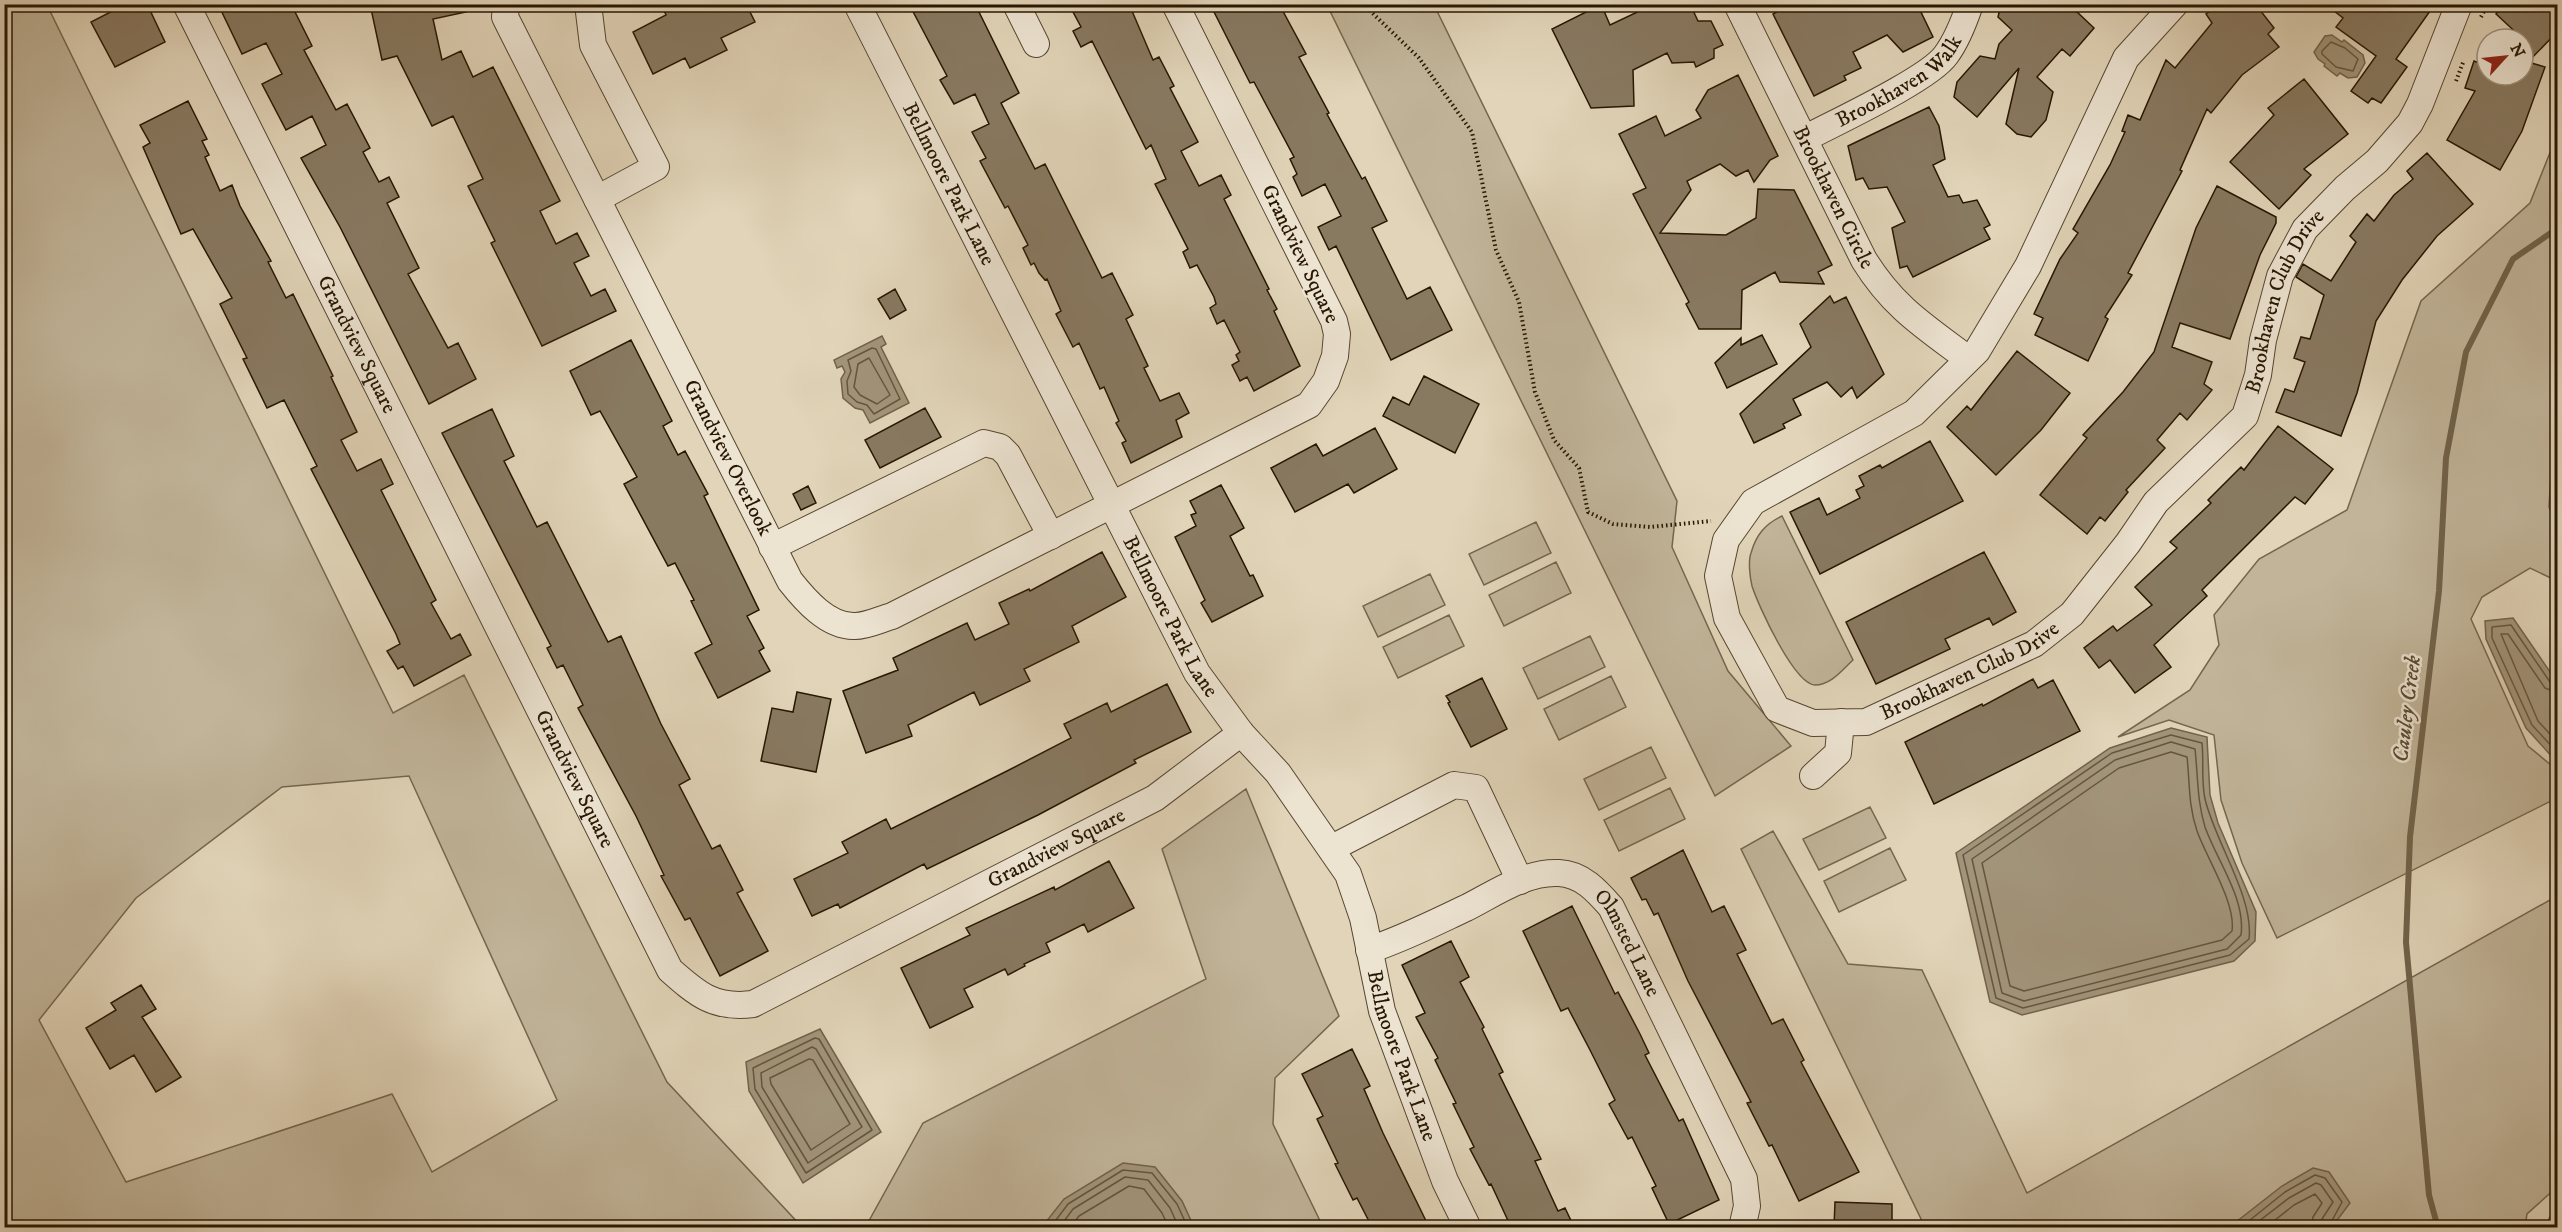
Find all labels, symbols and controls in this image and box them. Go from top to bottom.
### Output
north arrow [2475,27,2535,87]
street label: Brookhaven Walk [1832,30,1969,134]
text: N [2506,40,2529,61]
street label: Bellmoore Park Lane [896,98,1001,270]
street label: Brookhaven Circle [1787,122,1880,274]
street label: Grandview Square [1255,180,1345,328]
street label: Brookhaven Club Drive [2240,203,2330,397]
street label: Grandview Square [311,271,402,418]
street label: Grandview Overlook [677,375,778,541]
street label: Bellmoore Park Lane [1117,532,1224,703]
street label: Brookhaven Club Drive [1876,616,2065,726]
water label: Cauley Creek [2387,653,2427,764]
street label: Grandview Square [529,706,620,853]
street label: Grandview Square [983,802,1130,895]
street label: Olmsted Lane [1588,884,1666,1001]
street label: Bellmoore Park Lane [1361,968,1442,1145]

